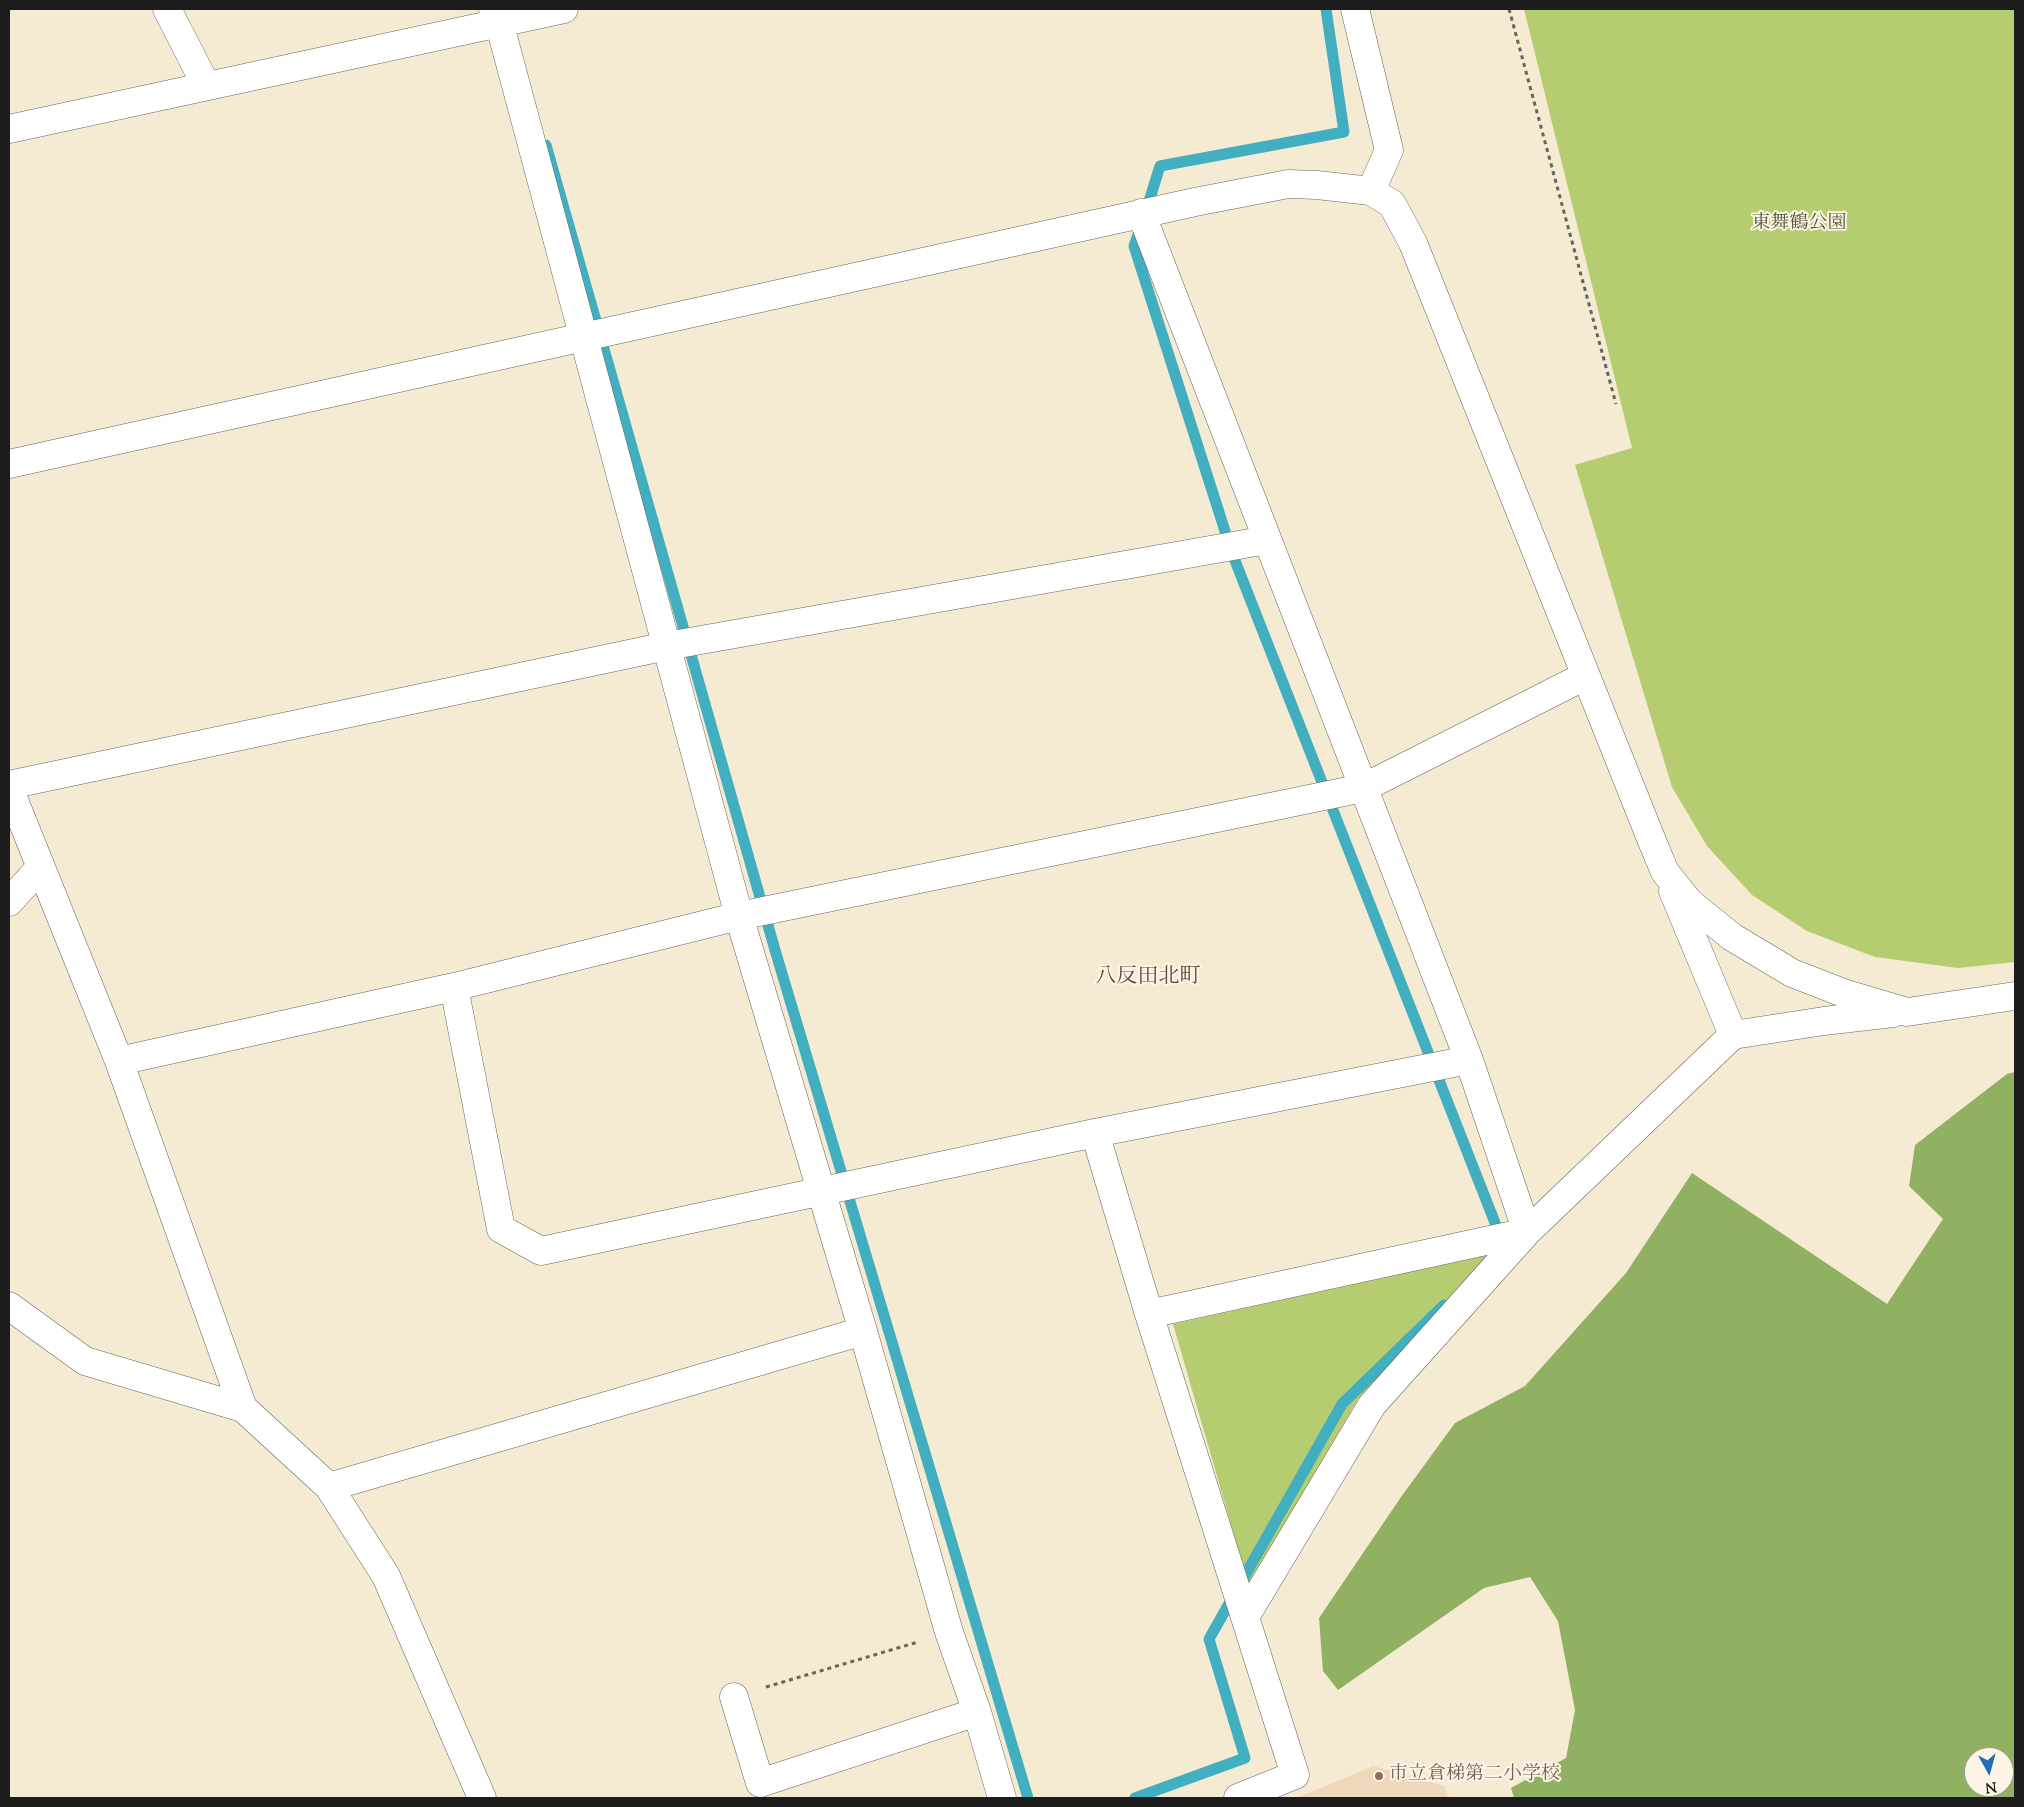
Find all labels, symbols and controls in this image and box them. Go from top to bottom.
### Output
park label: 東舞鶴公園 [1752,214,1846,236]
district label: 八反田北町 [1096,965,1200,991]
north arrow [1964,1747,2014,1797]
place label: 市立倉梯第二小学校 [1389,1765,1560,1787]
marker: 市立倉梯第二小学校 [1373,1770,1385,1782]
text: N [1984,1775,1997,1797]

